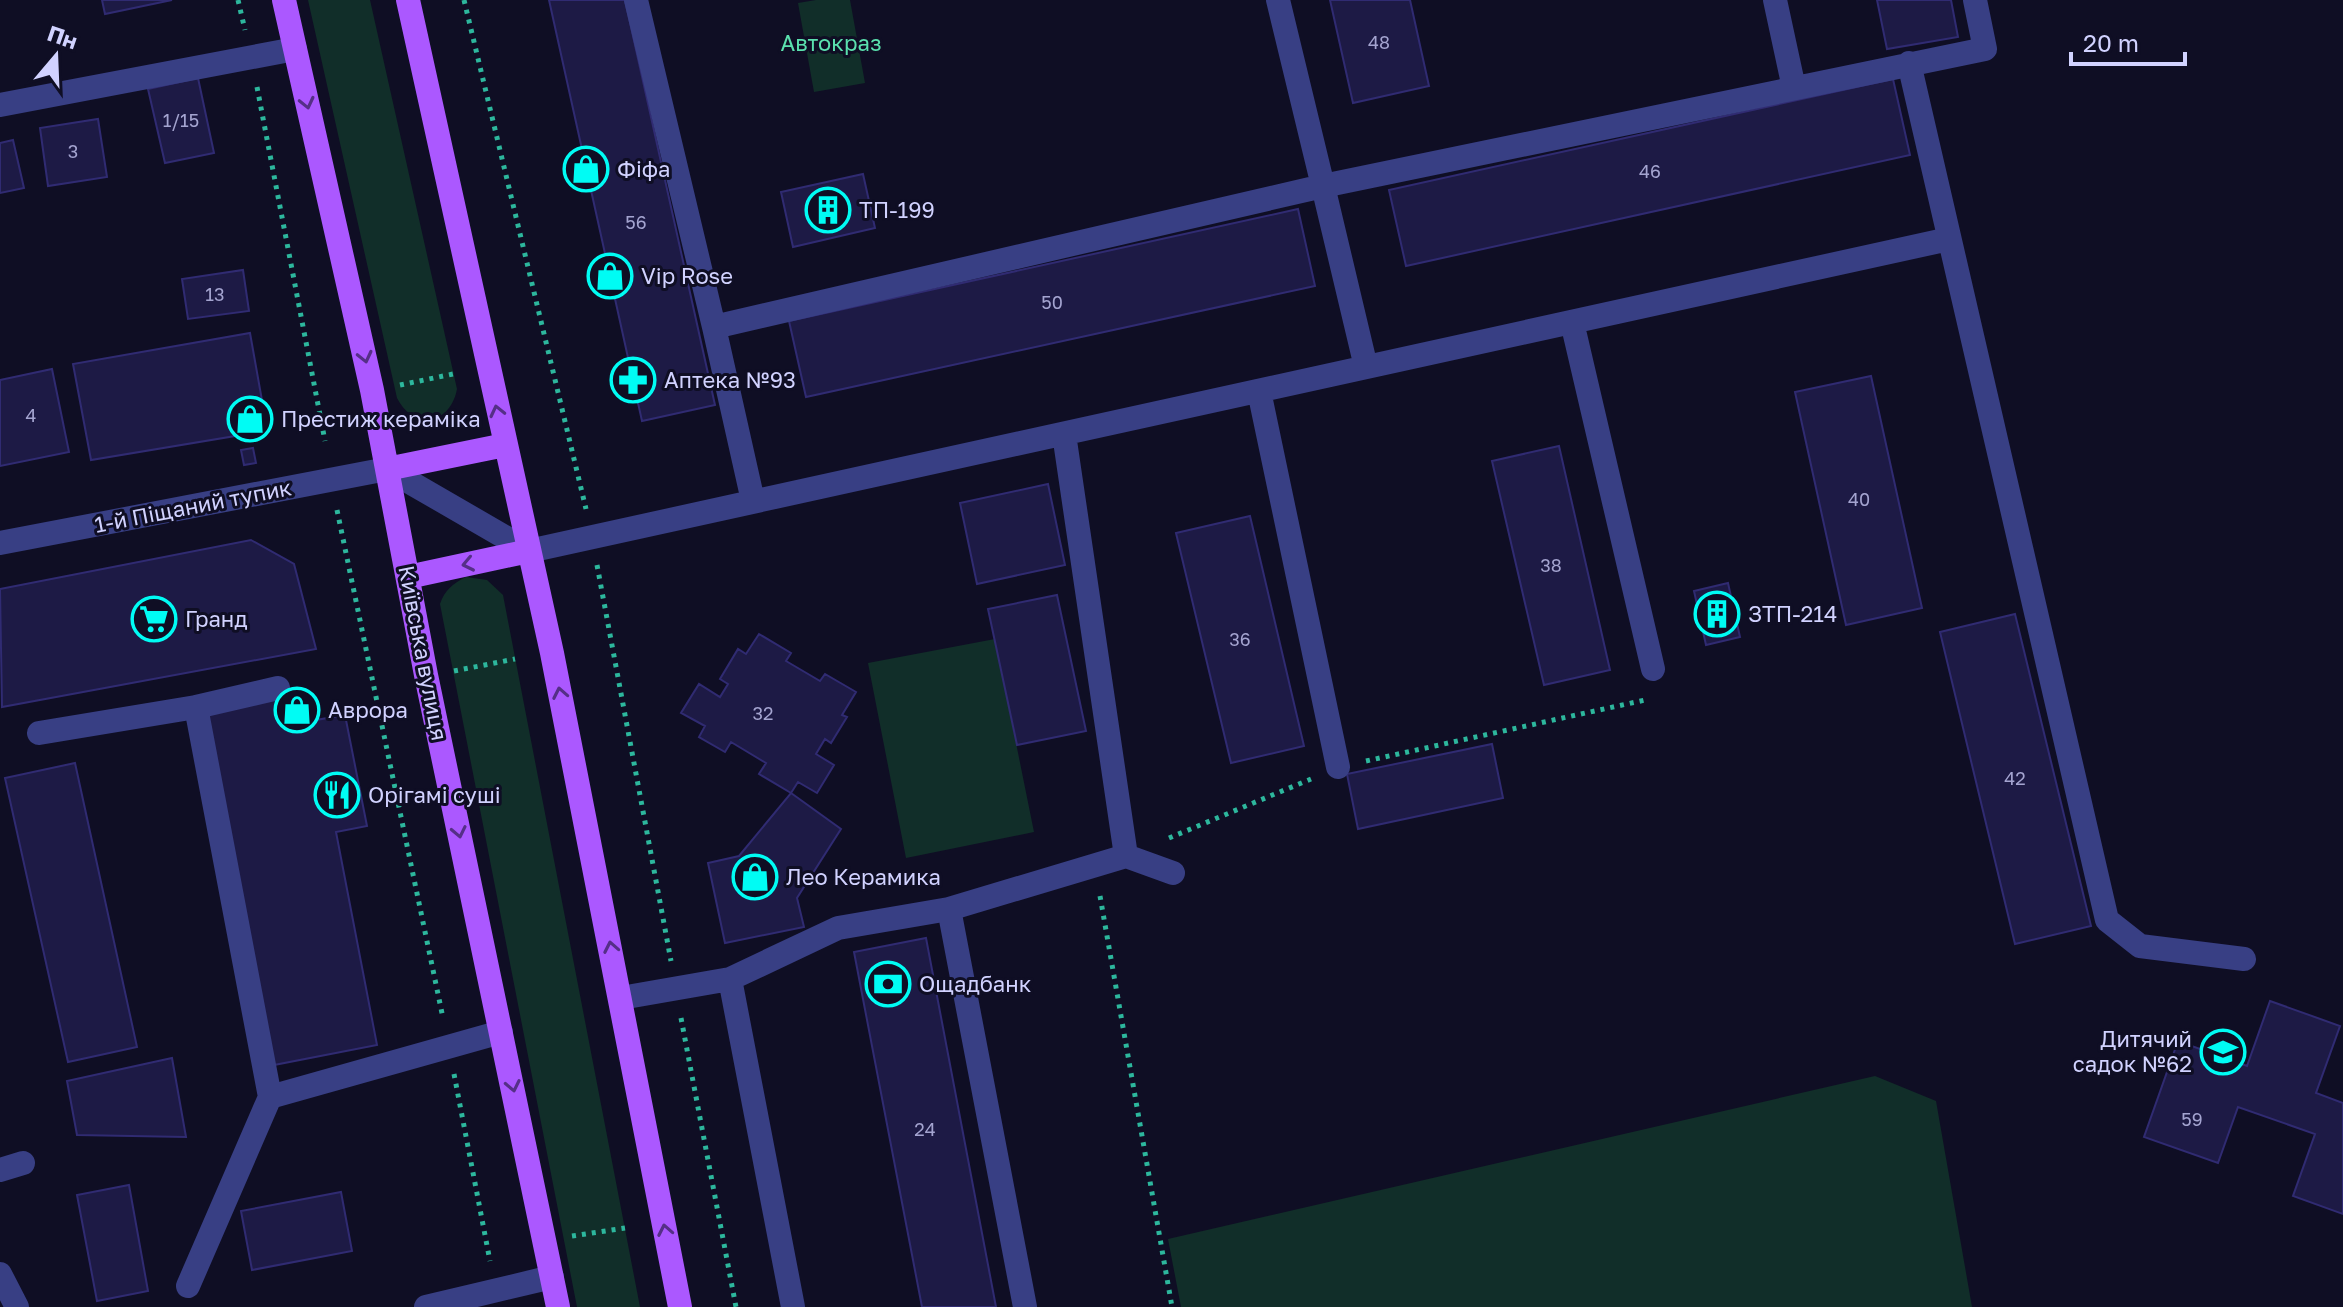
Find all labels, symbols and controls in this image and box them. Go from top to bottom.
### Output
north arrow [16,16,96,96]
scale bar [2071,16,2185,66]
text: Пн [44,19,81,54]
text: 20 m [2083,28,2139,57]
park label: Автокраз [781,29,881,56]
house number: 48 [1368,31,1390,53]
one-way arrow [298,96,315,110]
house number: 1/15 [163,109,199,131]
house number: 3 [68,140,78,162]
shop icon: Фiфа [562,145,610,193]
place label: Фiфа [617,155,671,182]
house number: 46 [1639,160,1661,182]
building icon: ТП-199 [804,186,852,234]
place label: ТП-199 [859,196,935,223]
house number: 56 [625,211,647,233]
shop icon: Vip Rose [586,252,634,300]
place label: Vip Rose [641,262,733,289]
house number: 13 [205,283,225,305]
house number: 50 [1041,291,1063,313]
one-way arrow [356,350,373,363]
pharmacy icon: Аптека №93 [609,356,657,404]
place label: Аптека №93 [664,366,796,393]
shop icon: Престиж кераміка [226,395,274,443]
house number: 4 [26,404,37,426]
place label: Престиж кераміка [281,405,481,432]
one-way arrow [489,405,506,419]
street label: 1-й Піщаний тупик [92,473,294,538]
house number: 40 [1848,488,1870,510]
house number: 38 [1540,554,1562,576]
one-way arrow [462,555,476,572]
street label: Київська вулиця [393,563,454,743]
building icon: ЗТП-214 [1693,590,1741,638]
supermarket icon: Гранд [130,595,178,643]
place label: ЗТП-214 [1748,600,1837,627]
place label: Гранд [185,605,248,632]
house number: 36 [1229,628,1251,650]
shop icon: Аврора [273,686,321,734]
one-way arrow [552,686,569,700]
place label: Аврора [328,696,408,723]
house number: 32 [753,702,773,724]
house number: 42 [2004,767,2026,789]
restaurant icon: Орігамі суші [313,771,361,819]
place label: Орігамі суші [368,781,501,808]
one-way arrow [450,824,467,838]
shop icon: Лео Керамика [731,853,779,901]
place label: Лео Керамика [786,863,941,890]
one-way arrow [603,941,620,955]
bank icon: Ощадбанк [864,960,912,1008]
place label: Ощадбанк [919,970,1032,997]
place label: Дитячий садок №62 [2073,1025,2192,1077]
school or university icon: Дитячий садок №62 [2199,1028,2247,1076]
one-way arrow [504,1079,521,1092]
house number: 59 [2181,1108,2203,1130]
house number: 24 [914,1118,936,1140]
one-way arrow [658,1224,675,1237]

